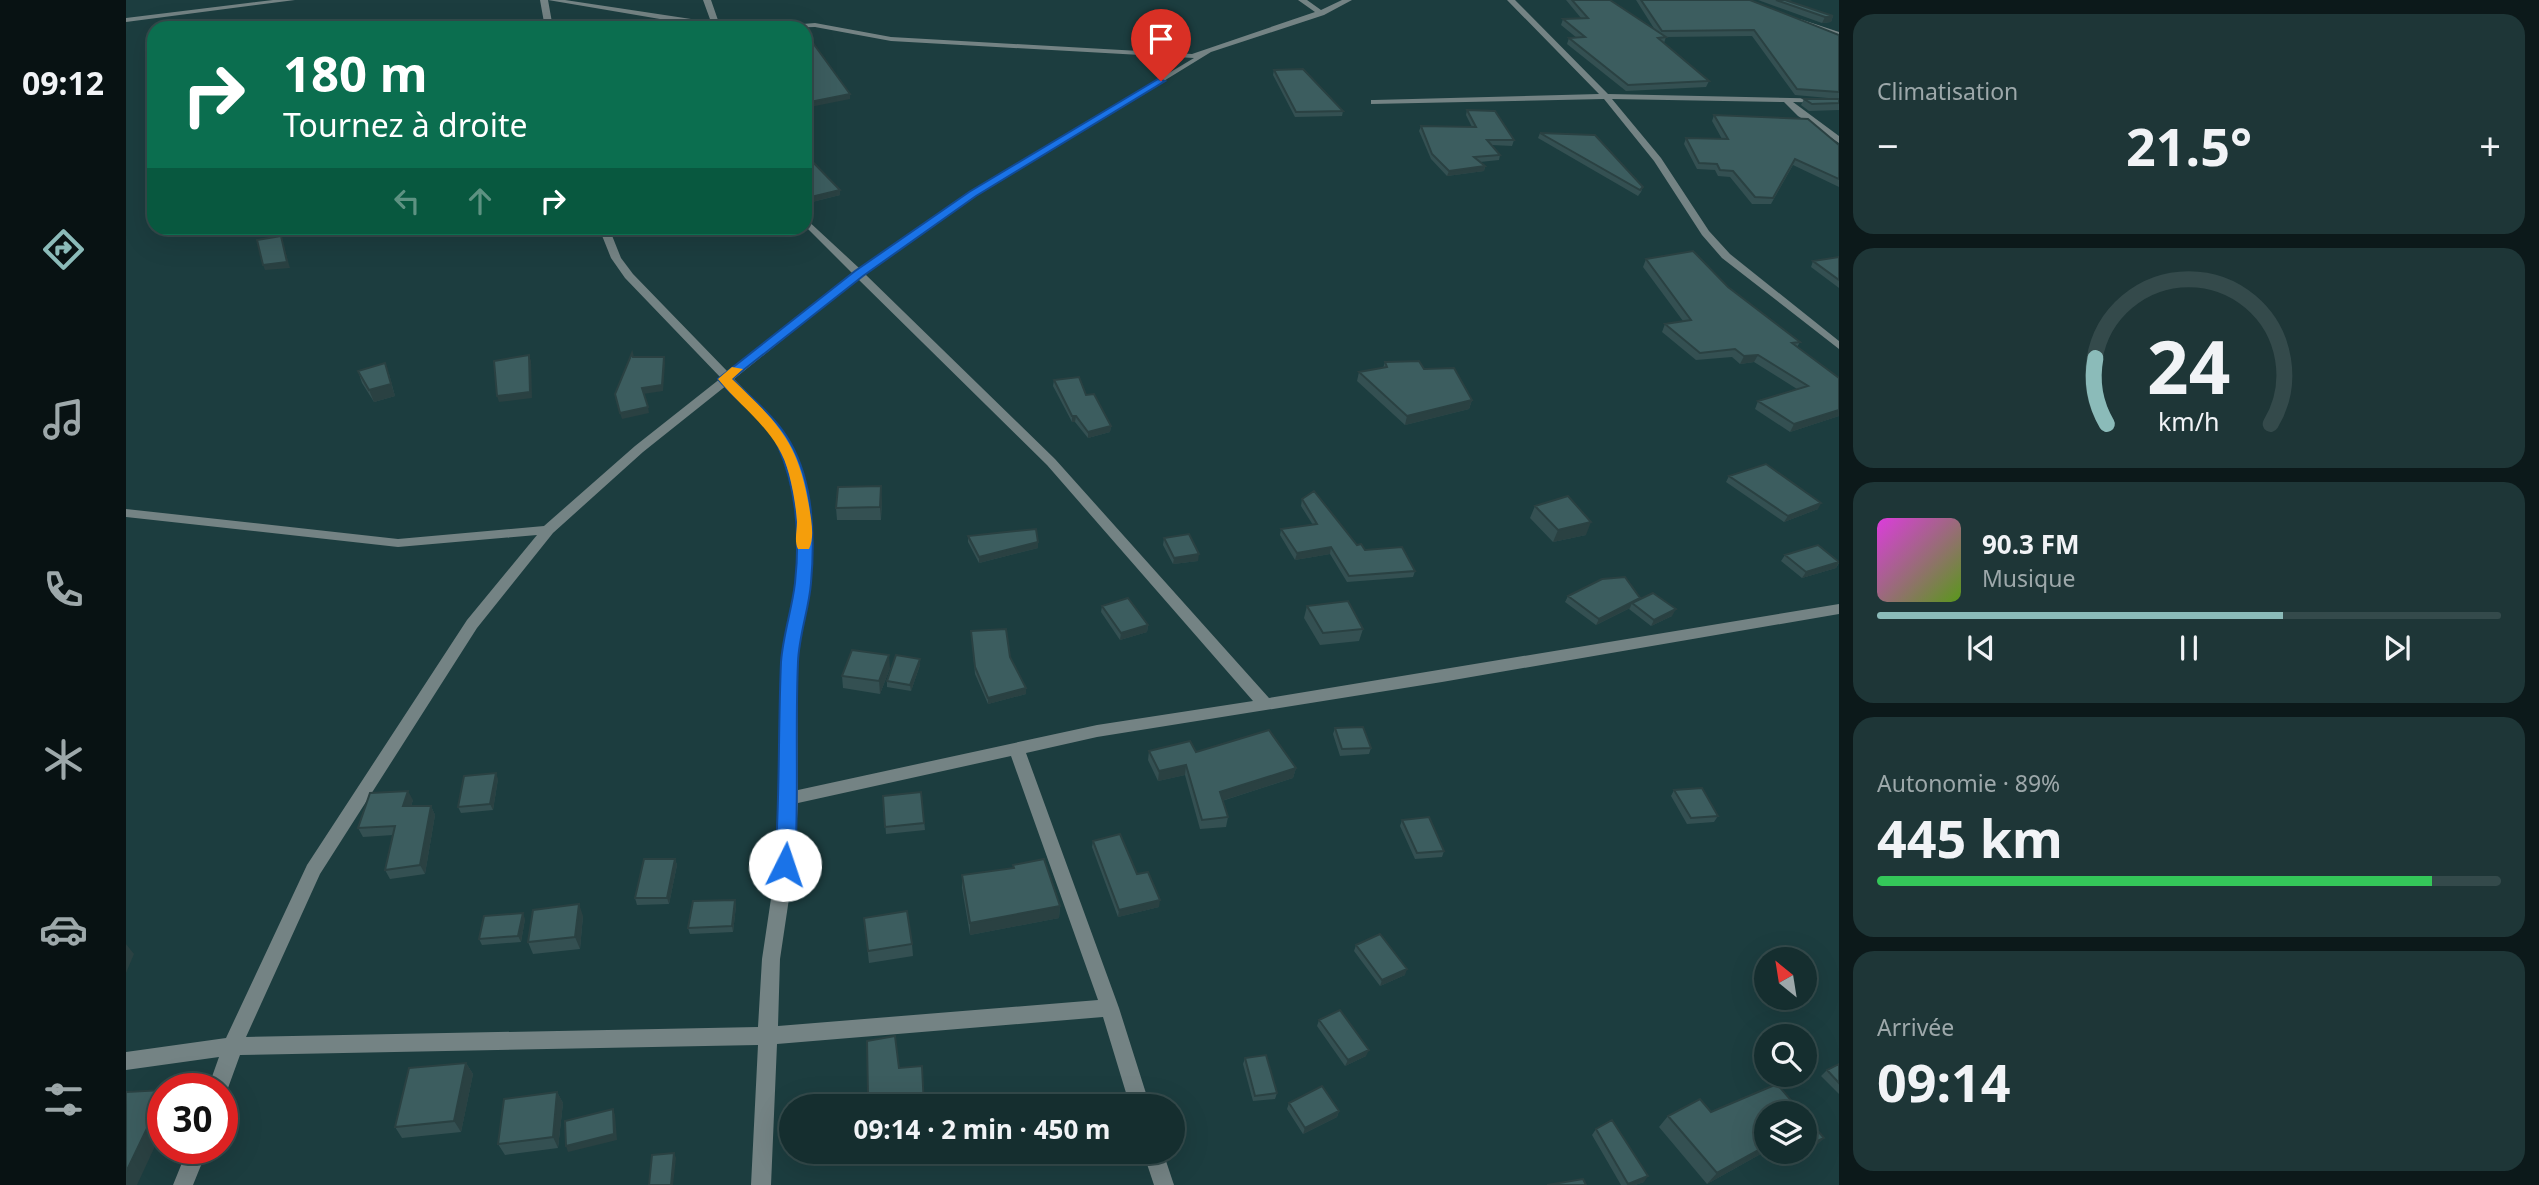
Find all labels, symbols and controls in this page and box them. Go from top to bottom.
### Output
pin [1131,9,1191,81]
icon: arrive [1142,20,1180,58]
text: 180 m [283,40,428,106]
icon: right [168,49,259,140]
text: 09:12 [22,61,104,104]
text: Climatisation [1877,75,2018,107]
text: Tournez à droite [283,103,528,146]
text: 21.5° [2126,110,2252,181]
text: − [1877,119,1899,171]
text: + [2479,119,2501,171]
icon: left [388,182,426,220]
icon: ahead [461,182,499,220]
icon: right [534,182,572,220]
icon: directions [39,225,88,274]
text: 24 [2147,317,2231,416]
icon: music [39,395,88,444]
text: km/h [2158,404,2220,438]
text: 90.3 FM [1982,526,2079,562]
text: Musique [1982,562,2075,594]
icon: phone [39,565,88,614]
icon: previous [1962,629,2000,667]
icon: pause [2170,629,2208,667]
icon: next [2378,629,2416,667]
icon: climate [39,735,88,784]
text: Autonomie · 89% [1877,767,2060,799]
text: 445 km [1877,802,2063,873]
position arrow [748,828,822,902]
icon: car [39,905,88,954]
north arrow [1754,947,1816,1010]
map controls [1754,947,1817,1164]
text: Arrivée [1877,1011,1954,1043]
button: search [1754,1024,1817,1087]
text: 09:14 [1877,1046,2011,1117]
speed limit sign: 30 [147,1073,238,1164]
icon: filters [39,1075,88,1124]
button: layers [1754,1101,1817,1164]
text: 09:14 · 2 min · 450 m [854,1111,1110,1147]

